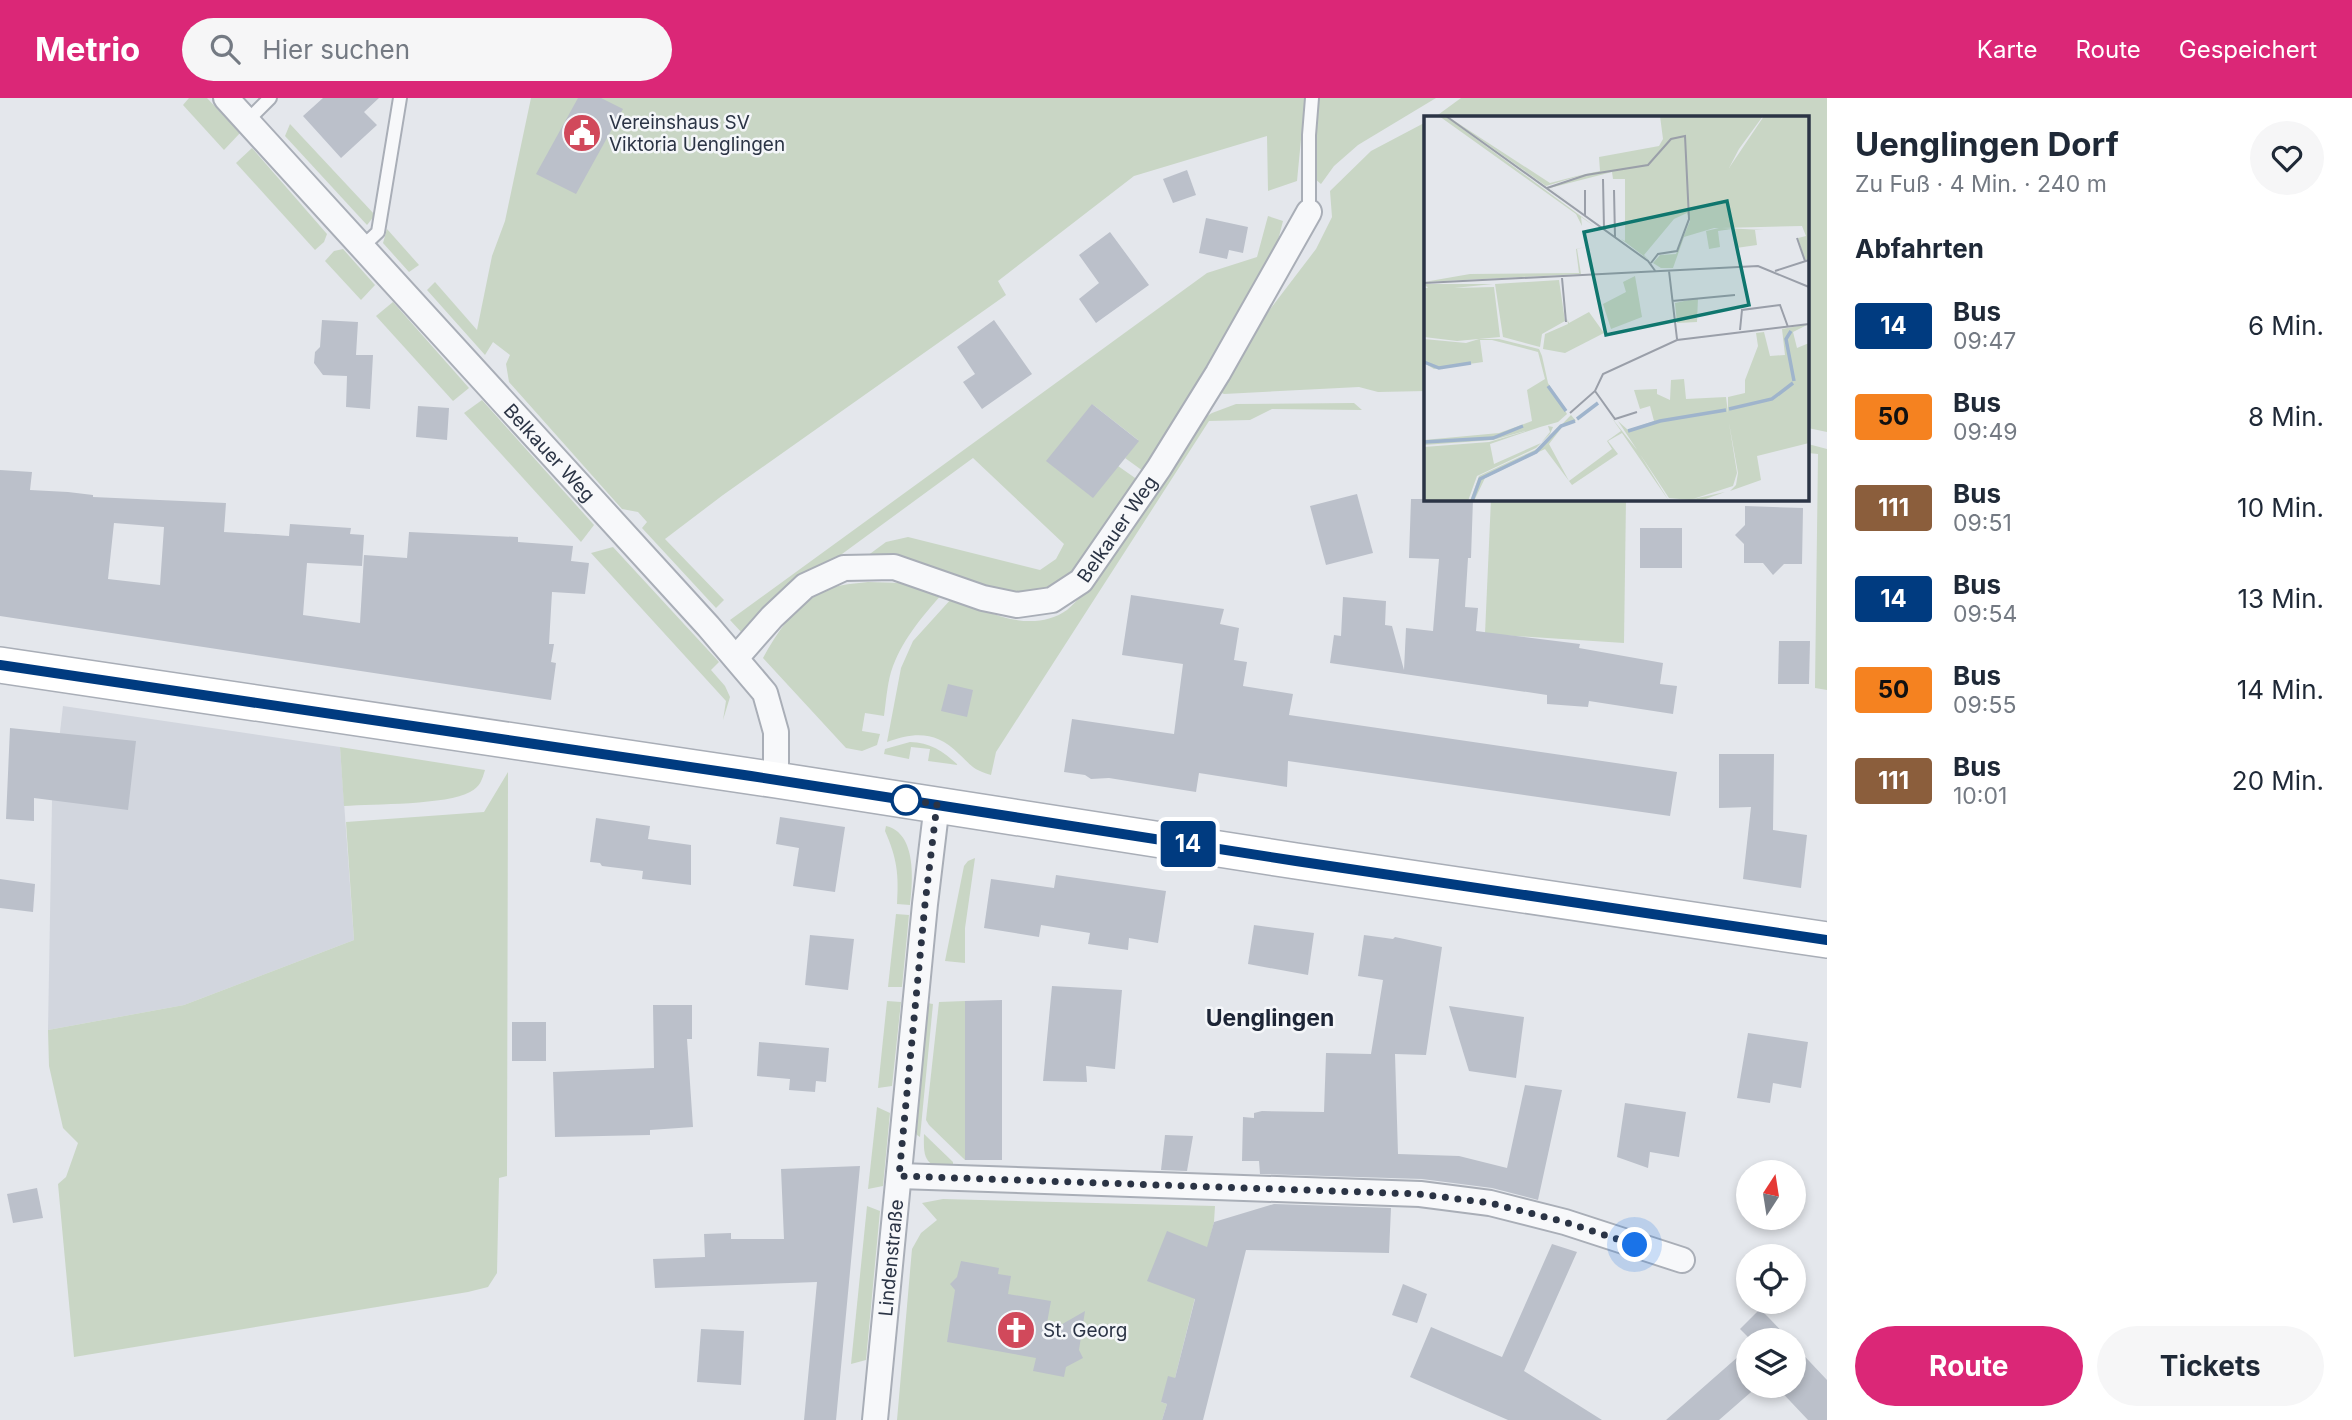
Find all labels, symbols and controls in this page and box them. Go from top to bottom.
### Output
search box [182,18,672,81]
text: Metrio [35,29,140,69]
icon: search [206,30,244,68]
text: Hier suchen [262,34,410,65]
text: Karte [1977,35,2037,64]
text: Route [2075,35,2141,64]
text: Gespeichert [2179,35,2317,64]
place label: Vereinshaus SV Viktoria Uenglingen [609,111,785,156]
public building icon: Vereinshaus SV Viktoria Uenglingen [561,112,603,154]
inset map [1424,116,1810,500]
button: heart [2250,121,2324,195]
text: Uenglingen Dorf [1855,124,2119,164]
text: Zu Fuß · 4 Min. · 240 m [1855,170,2107,198]
text: Abfahrten [1855,233,1984,264]
text: Bus [1953,296,2001,327]
text: 6 Min. [2248,310,2324,341]
text: 14 [1880,311,1907,340]
text: 09:47 [1953,327,2016,355]
text: Bus [1953,387,2001,418]
street label: Belkauer Weg [499,399,600,507]
text: 8 Min. [2248,401,2324,432]
text: 50 [1878,402,1909,431]
text: 09:49 [1953,418,2018,446]
street label: Belkauer Weg [1072,471,1162,587]
text: Bus [1953,478,2001,509]
text: 10 Min. [2237,492,2324,523]
text: 111 [1878,493,1909,522]
text: 09:51 [1953,509,2012,537]
text: Bus [1953,569,2001,600]
text: 13 Min. [2237,583,2324,614]
text: 14 [1880,584,1907,613]
text: 09:54 [1953,600,2017,628]
text: Bus [1953,660,2001,691]
text: 14 Min. [2237,674,2324,705]
text: 50 [1878,675,1909,704]
text: 09:55 [1953,691,2016,719]
text: Bus [1953,751,2001,782]
text: 20 Min. [2232,765,2324,796]
text: 111 [1878,766,1909,795]
text: 10:01 [1953,782,2007,810]
unlabelled marker [891,785,921,815]
line badge: 14 [1156,821,1220,867]
text: 14 [1175,829,1201,858]
district label: Uenglingen [1206,1004,1334,1032]
north arrow [1736,1160,1806,1230]
map controls [1736,1160,1806,1398]
street label: Lindenstraße [874,1198,908,1317]
your location [1617,1227,1652,1262]
button: locate [1736,1244,1806,1314]
church icon: St. Georg [995,1309,1037,1351]
place label: St. Georg [1043,1319,1127,1342]
button: Route [1855,1326,2083,1406]
button: Tickets [2097,1326,2324,1406]
button: layers [1736,1328,1806,1398]

